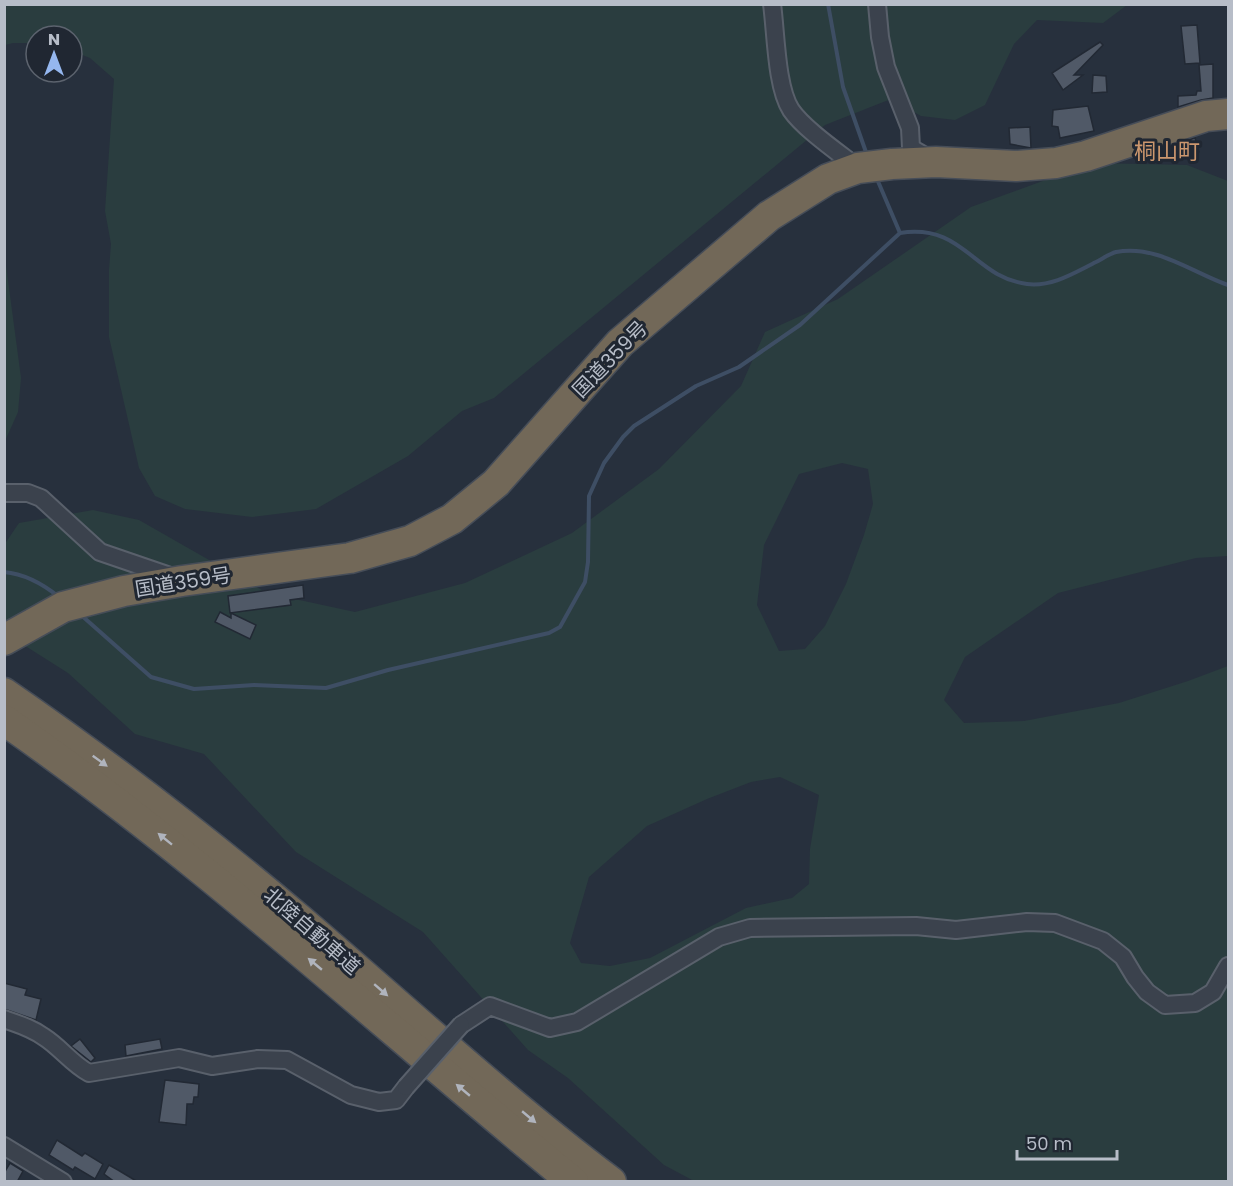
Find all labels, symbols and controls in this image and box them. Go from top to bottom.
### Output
north arrow [24,24,84,84]
text: N [48,28,60,51]
district label: 桐山町 [1134,136,1200,167]
street label: 国道359号 [566,314,654,404]
street label: 国道359号 [133,561,233,603]
one-way arrow [91,755,107,767]
one-way arrow [157,833,173,846]
street label: 北陸自動車道 [258,881,366,981]
one-way arrow [308,958,323,971]
one-way arrow [373,983,388,996]
one-way arrow [456,1084,471,1097]
one-way arrow [521,1110,536,1123]
scale bar [1017,1123,1118,1161]
text: 50 m [1026,1131,1072,1156]

